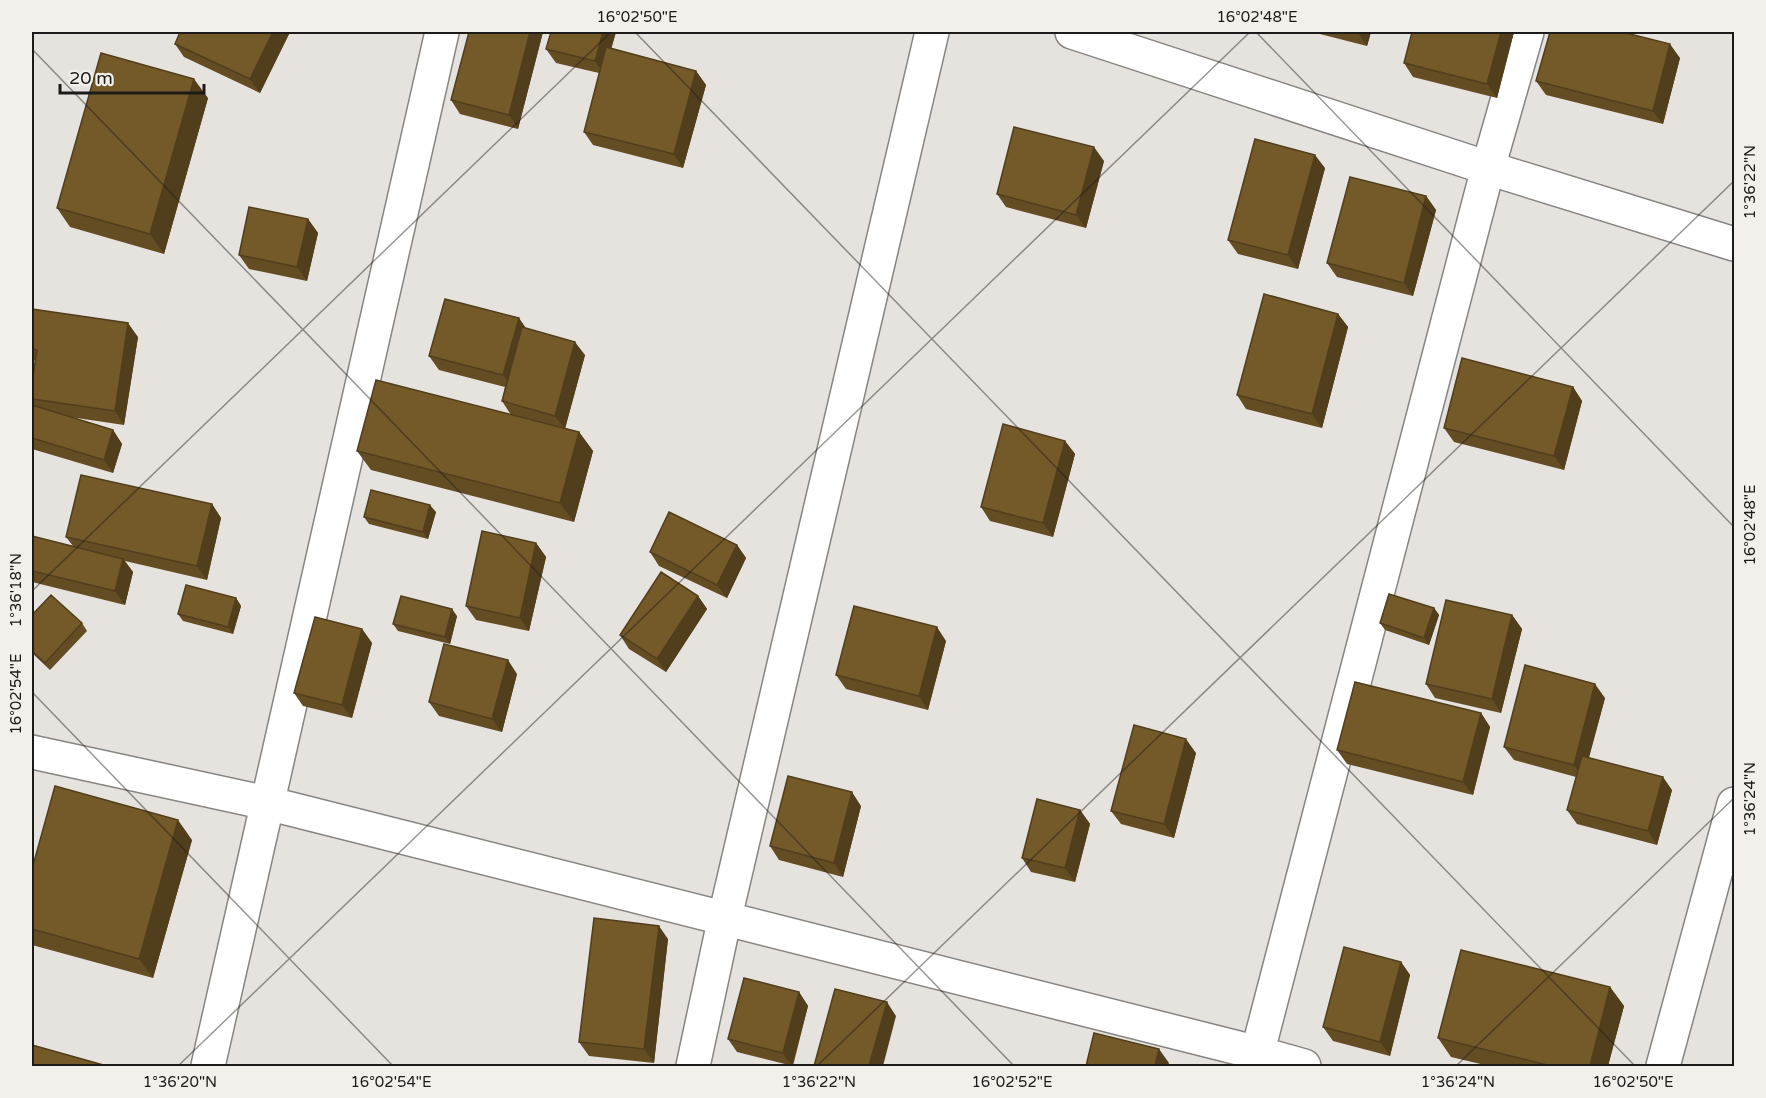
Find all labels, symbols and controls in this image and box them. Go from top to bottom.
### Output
text: 16°02'50"E [596,8,678,26]
text: 16°02'48"E [1216,8,1298,26]
scale bar [60,57,204,95]
text: 20 m [69,67,113,89]
text: 1°36'22"N [1741,145,1759,219]
text: 16°02'48"E [1741,484,1759,566]
text: 1°36'18"N [7,553,25,627]
text: 16°02'54"E [7,653,25,735]
text: 1°36'24"N [1741,762,1759,836]
text: 1°36'20"N [143,1073,217,1091]
text: 16°02'54"E [350,1073,432,1091]
text: 1°36'22"N [782,1073,856,1091]
text: 16°02'52"E [971,1073,1053,1091]
text: 1°36'24"N [1421,1073,1495,1091]
text: 16°02'50"E [1592,1073,1674,1091]

